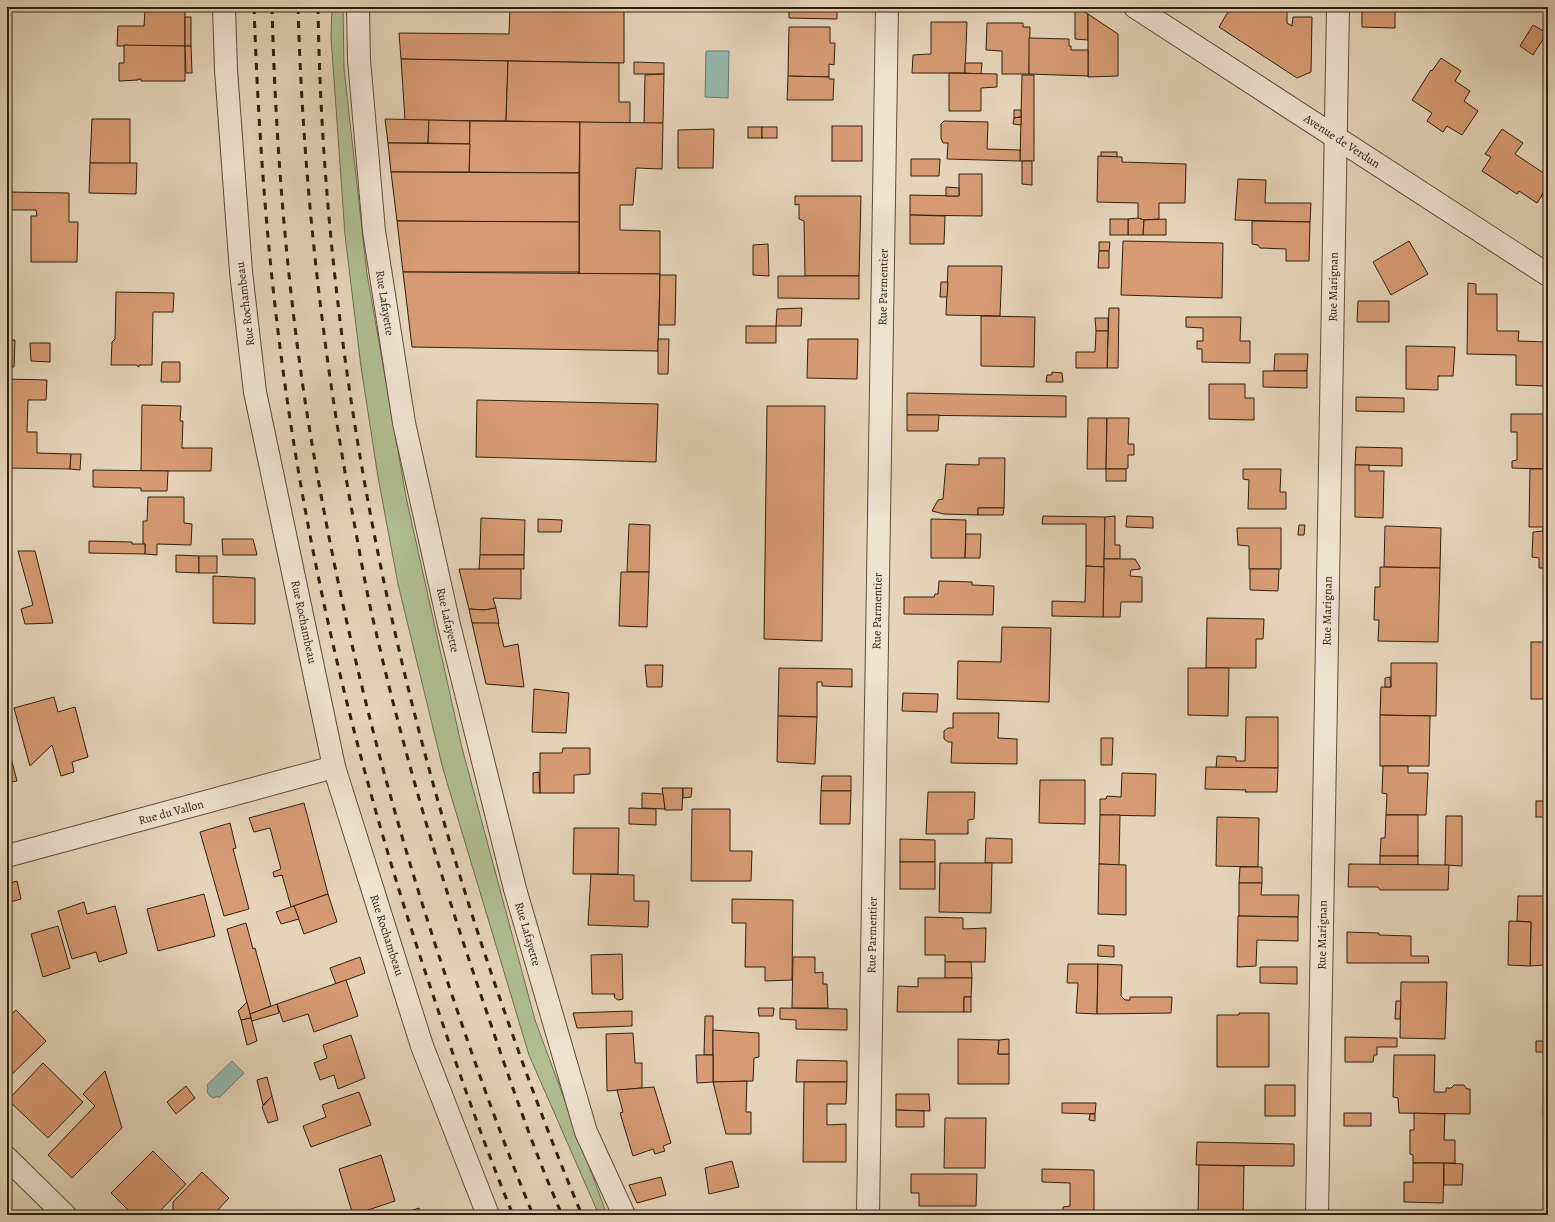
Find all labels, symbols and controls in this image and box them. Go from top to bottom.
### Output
street label: Avenue de Verdun [1300,110,1384,172]
street label: Rue Parmentier [874,248,892,326]
street label: Rue Marignan [1324,252,1342,322]
street label: Rue Rochambeau [232,260,258,347]
street label: Rue Lafayette [372,269,398,337]
street label: Rue Parmentier [868,572,886,650]
street label: Rue Marignan [1318,576,1336,646]
street label: Rue Rochambeau [287,579,321,666]
street label: Rue Lafayette [433,586,463,654]
street label: Rue du Vallon [137,796,206,828]
street label: Rue Rochambeau [366,892,408,978]
street label: Rue Parmentier [863,896,881,974]
street label: Rue Lafayette [511,900,545,968]
street label: Rue Marignan [1313,900,1331,970]

